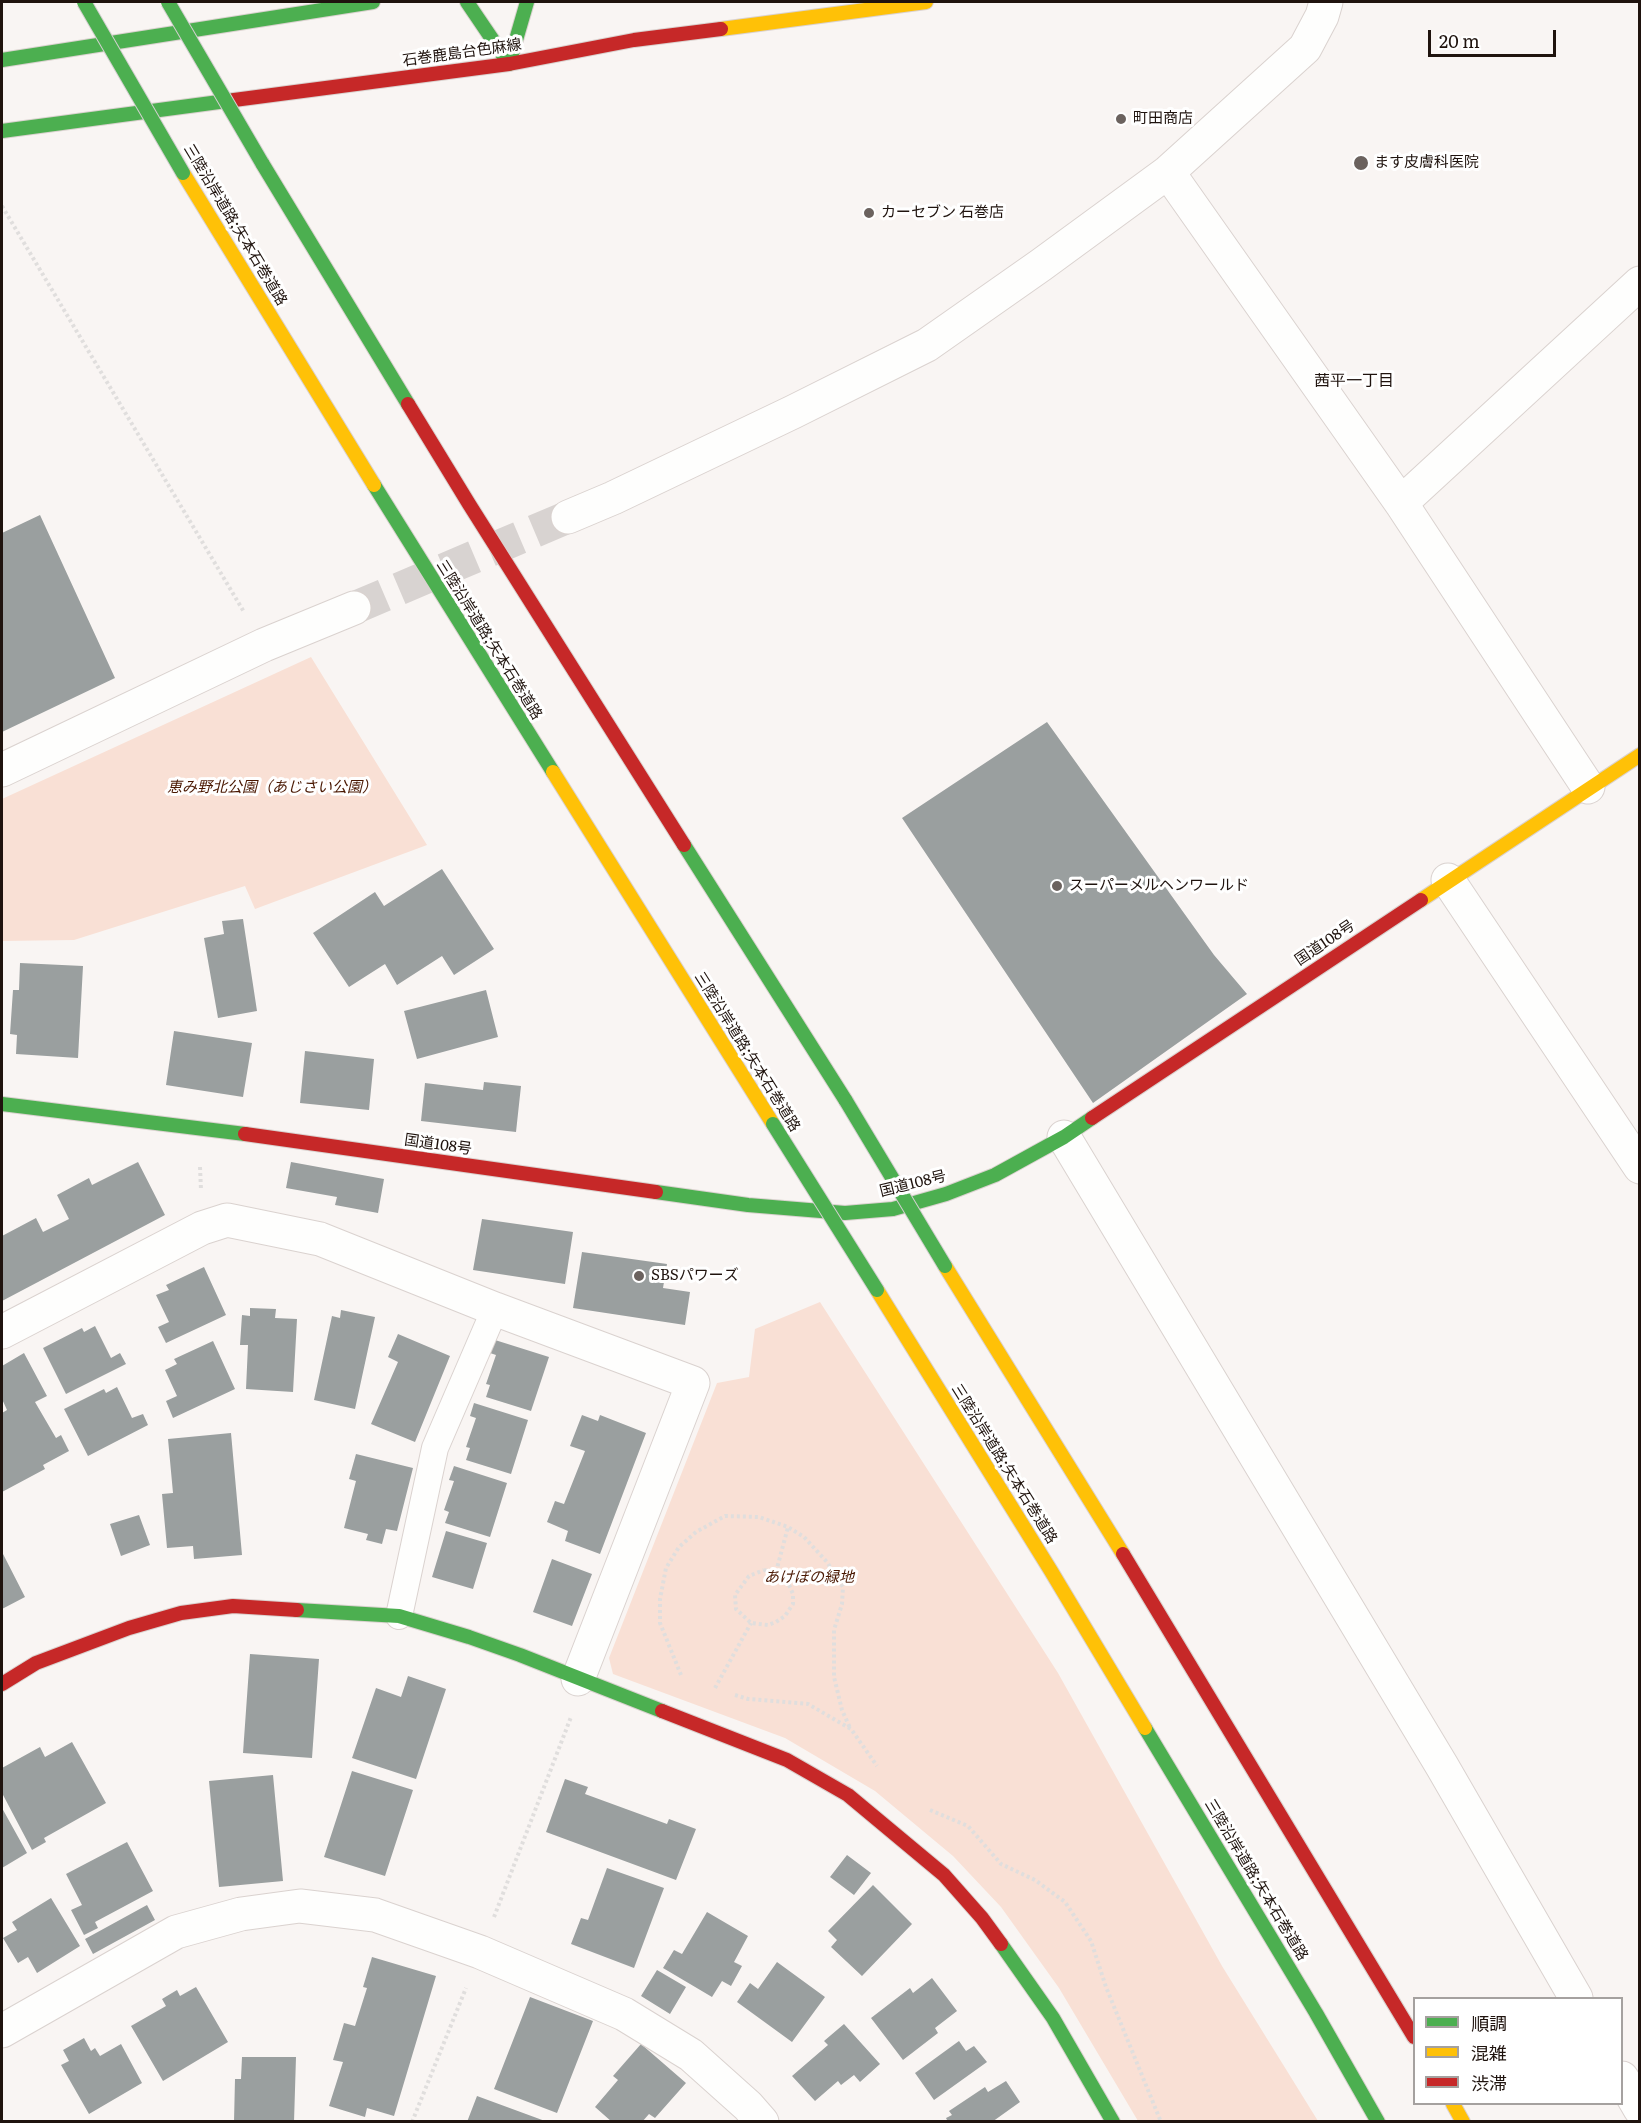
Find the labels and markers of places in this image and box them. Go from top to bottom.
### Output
place label: 町田商店 [1133,110,1193,128]
marker: 町田商店 [1114,112,1128,126]
marker: ます皮膚科医院 [1352,154,1370,172]
place label: ます皮膚科医院 [1374,154,1479,172]
place label: カーセブン 石巻店 [881,204,1004,222]
marker: カーセブン 石巻店 [862,206,876,220]
place label: スーパーメルヘンワールド [1069,877,1249,895]
marker: スーパーメルヘンワールド [1050,879,1064,893]
place label: SBSパワーズ [651,1267,739,1285]
marker: SBSパワーズ [632,1269,646,1283]

